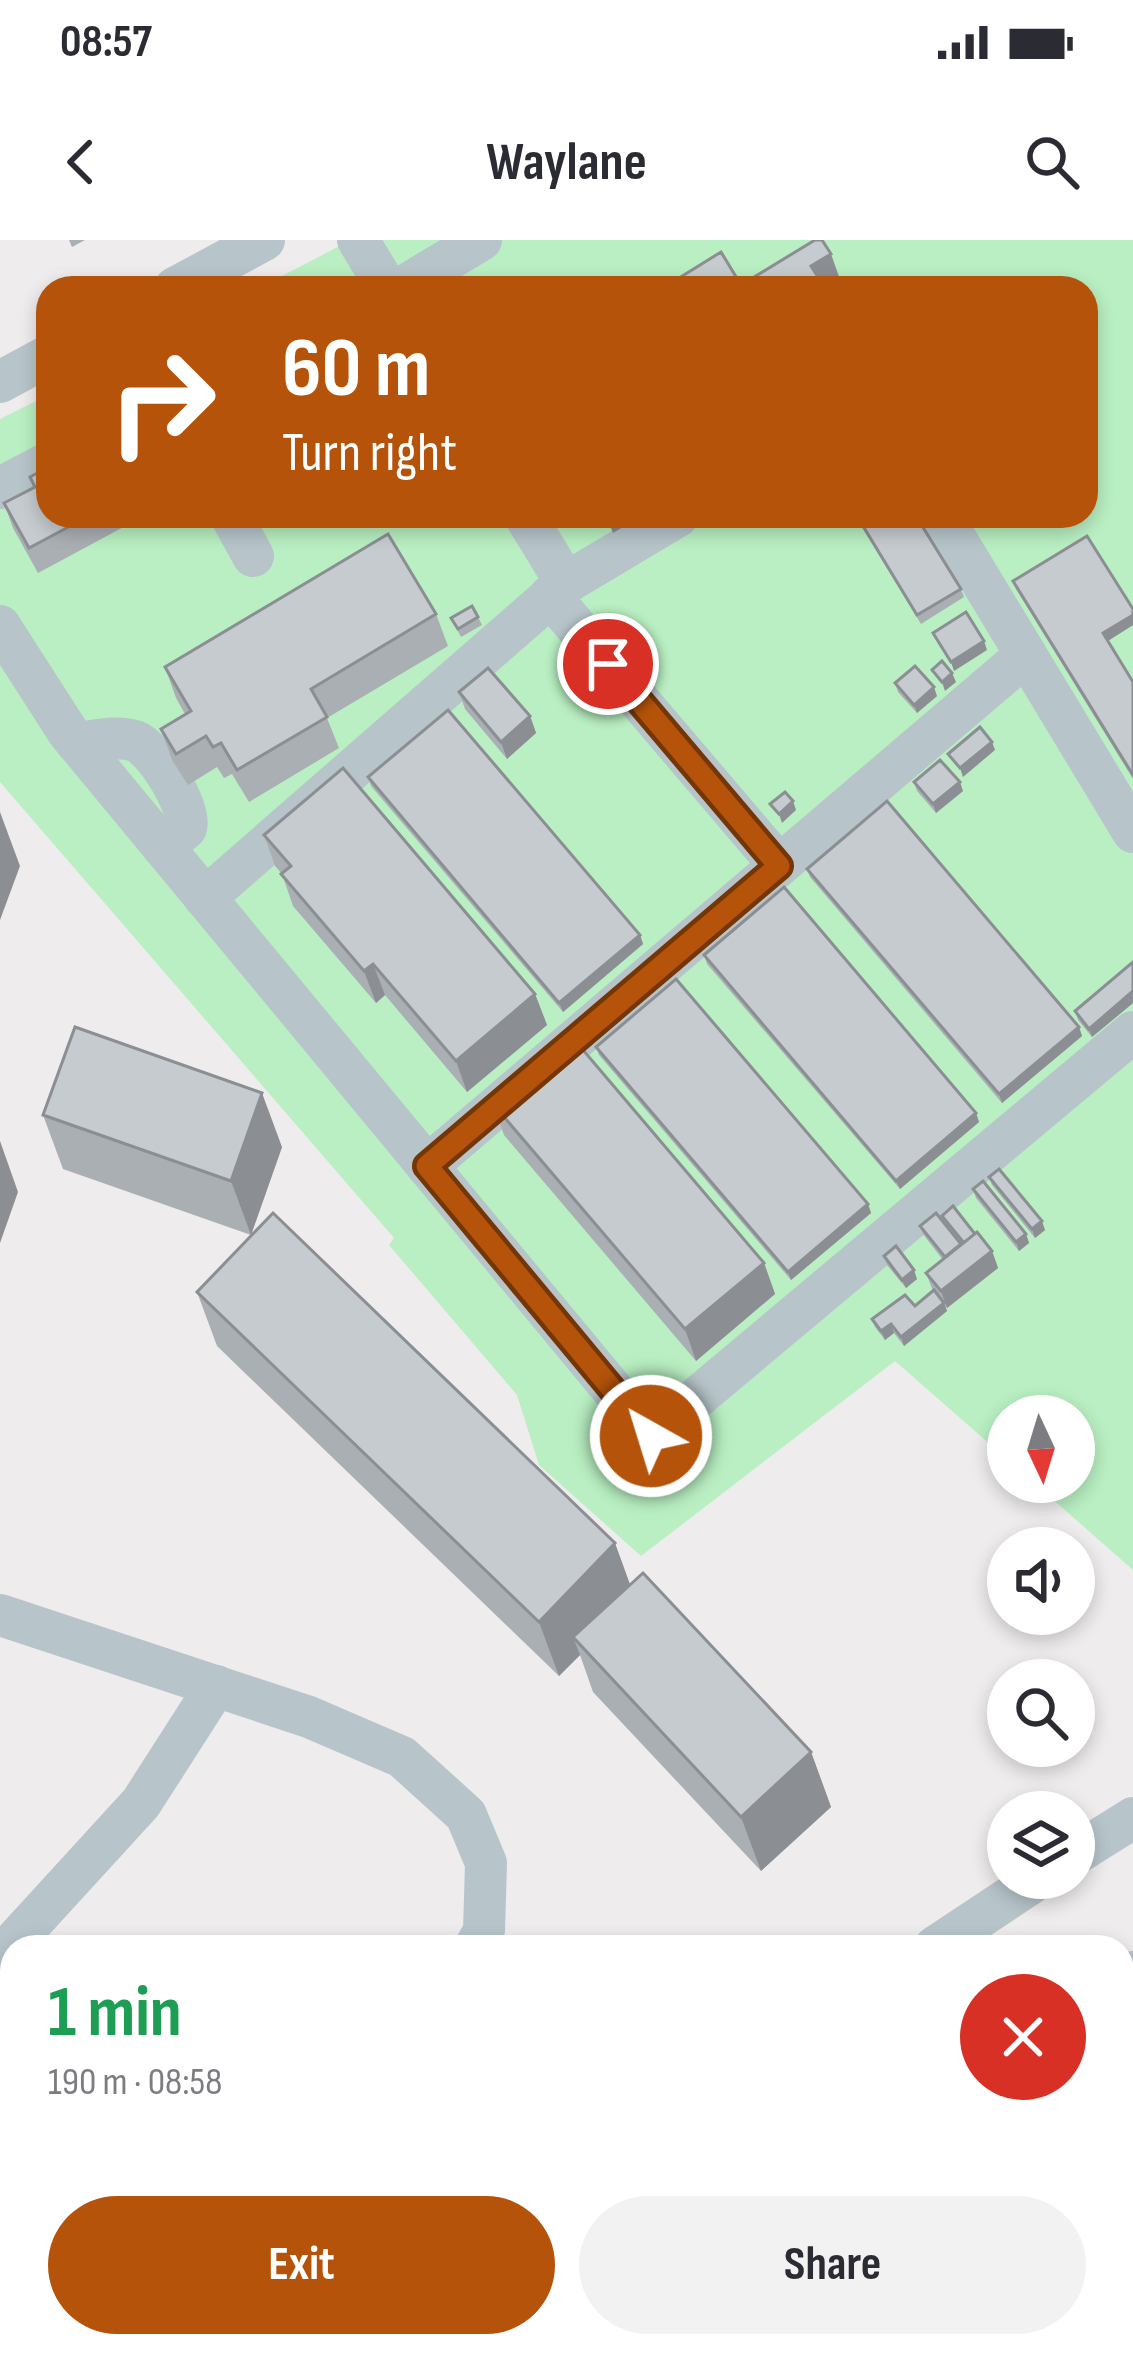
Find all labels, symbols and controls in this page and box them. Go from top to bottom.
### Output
text: 08:57 [60,15,152,70]
icon: back [48,129,114,195]
icon: search [1019,129,1085,195]
text: Waylane [486,130,647,195]
text: 60 m [282,319,430,420]
icon: right [84,324,240,480]
text: Turn right [282,421,457,486]
pin [557,613,659,715]
icon: arrive [575,631,641,697]
position arrow [588,1373,714,1499]
north arrow [987,1395,1095,1503]
map controls [987,1395,1095,1899]
button: sound [987,1527,1095,1635]
button: search [987,1659,1095,1767]
button: layers [987,1791,1095,1899]
text: 1 min [48,1970,182,2057]
button: close [960,1974,1086,2100]
text: 190 m · 08:58 [48,2059,222,2106]
button: Exit [48,2196,555,2334]
button: Share [579,2196,1086,2334]

